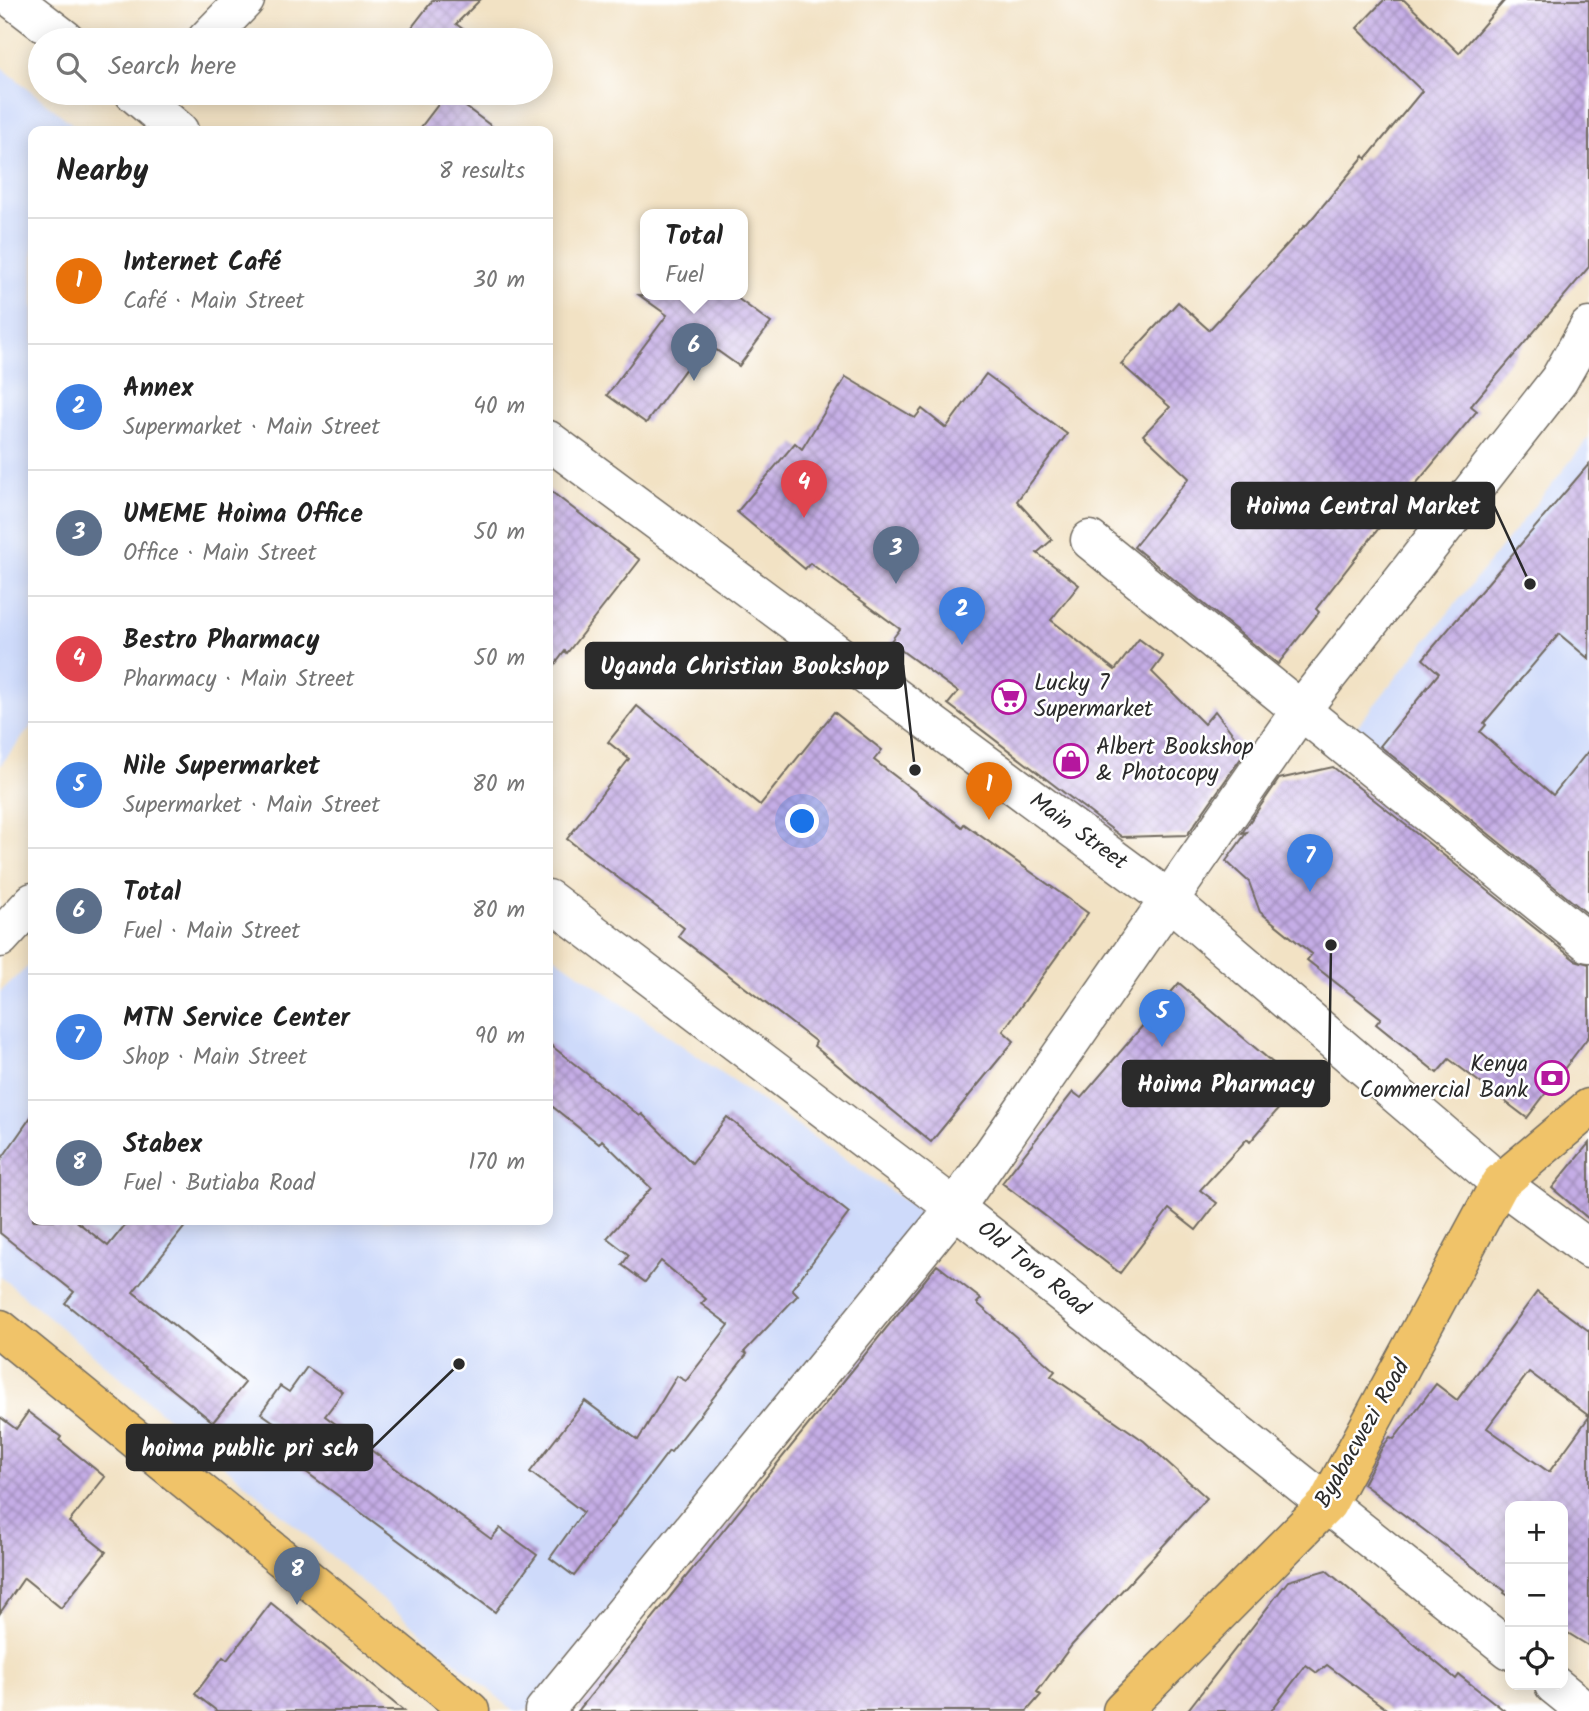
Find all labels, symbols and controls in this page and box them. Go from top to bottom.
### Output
search box [28,28,553,105]
text: Search here [108,46,236,88]
icon: search [52,48,90,86]
text: Nearby [56,148,148,196]
text: 8 results [439,154,525,190]
popup [640,209,748,300]
text: Total [665,216,723,258]
text: Internet Café [123,242,281,284]
text: Fuel [665,258,704,294]
text: 1 [76,263,82,299]
text: 30 m [473,263,525,299]
text: Café · Main Street [123,284,304,320]
pin: 6 [671,323,717,381]
text: Annex [123,368,193,410]
text: 2 [72,389,86,425]
text: 40 m [473,389,525,425]
text: Supermarket · Main Street [123,410,380,446]
pin: 4 [781,460,827,518]
callout: Hoima Central Market [1232,483,1494,528]
text: Hoima Central Market [1246,488,1481,527]
text: UMEME Hoima Office [123,494,363,536]
text: 3 [73,515,85,551]
text: 50 m [474,515,525,551]
pin: 3 [873,526,919,584]
text: Office · Main Street [123,536,317,572]
pin: 2 [939,587,985,645]
text: Bestro Pharmacy [123,620,319,662]
text: 4 [73,641,85,677]
text: 50 m [474,641,525,677]
callout: Uganda Christian Bookshop [586,643,903,688]
text: Uganda Christian Bookshop [600,648,890,687]
text: Pharmacy · Main Street [123,662,354,698]
place label: Lucky 7 Supermarket [1034,666,1154,728]
supermarket icon: Lucky 7 Supermarket [990,678,1028,716]
place label: Albert Bookshop & Photocopy [1096,730,1254,792]
shop icon: Albert Bookshop & Photocopy [1052,742,1090,780]
text: Nile Supermarket [123,746,320,788]
pin: 1 [966,762,1012,820]
text: 5 [73,767,85,803]
text: 80 m [472,767,525,803]
street label: Main Street [1021,784,1136,881]
text: Supermarket · Main Street [123,788,380,824]
your location [785,804,819,838]
pin: 7 [1287,834,1333,892]
text: Total [123,872,181,914]
text: 6 [73,893,85,929]
text: 80 m [472,893,525,929]
text: Fuel · Main Street [123,914,300,950]
pin: 5 [1139,989,1185,1047]
text: MTN Service Center [123,998,350,1040]
text: 7 [74,1019,84,1055]
text: 90 m [475,1019,525,1055]
text: Shop · Main Street [123,1040,307,1076]
place label: Kenya Commercial Bank [1359,1047,1528,1109]
bank icon: Kenya Commercial Bank [1533,1059,1571,1097]
callout: Hoima Pharmacy [1123,1061,1329,1106]
text: Hoima Pharmacy [1137,1066,1315,1105]
text: Stabex [123,1124,202,1166]
text: 8 [72,1145,86,1181]
text: 170 m [468,1145,525,1181]
text: Fuel · Butiaba Road [123,1166,315,1202]
street label: Old Toro Road [969,1212,1098,1326]
street label: Byabacwezi Road [1306,1353,1420,1515]
callout: hoima public pri sch [127,1425,372,1470]
text: hoima public pri sch [141,1430,359,1469]
map controls [1505,1501,1568,1690]
button: + [1505,1501,1568,1564]
pin: 8 [274,1547,320,1605]
button: − [1505,1564,1568,1627]
button: locate [1505,1627,1568,1690]

